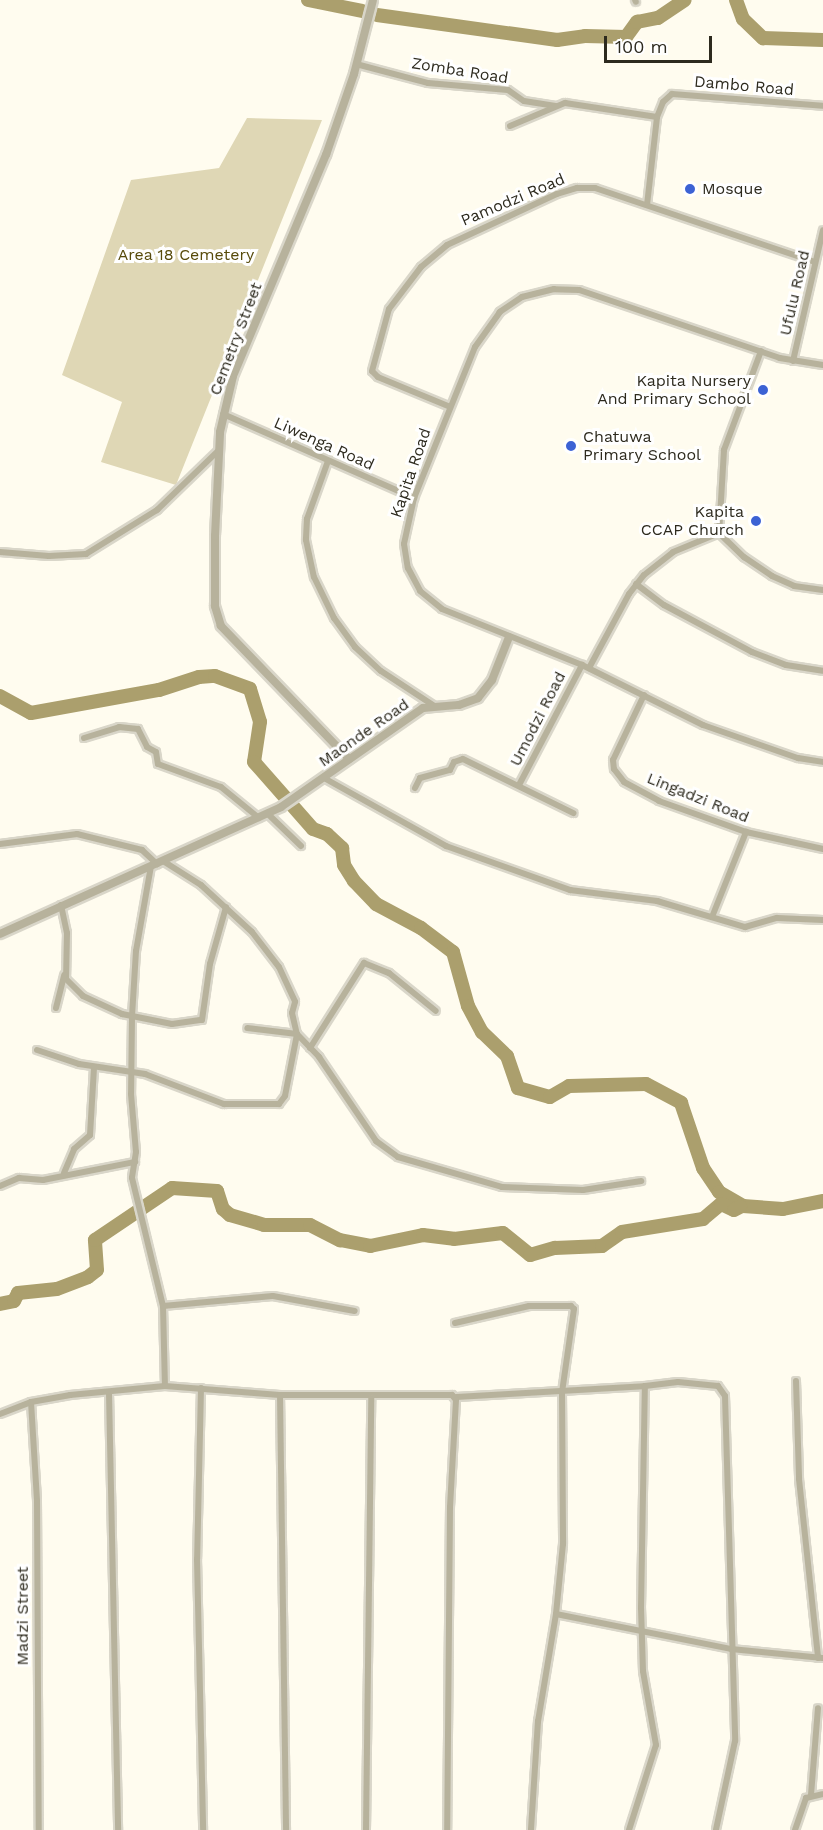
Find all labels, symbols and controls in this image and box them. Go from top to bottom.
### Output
scale bar [607,24,715,62]
text: 100 m [615,36,668,57]
street label: Zomba Road [410,54,510,88]
street label: Dambo Road [693,72,795,100]
street label: Pamodzi Road [458,169,568,231]
place label: Mosque [702,179,763,199]
marker: Mosque [683,182,697,196]
park label: Area 18 Cemetery [117,245,255,265]
street label: Ufulu Road [776,249,814,337]
street label: Cemetry Street [206,280,266,398]
place label: Kapita Nursery And Primary School [597,371,751,409]
marker: Kapita Nursery And Primary School [756,383,770,397]
street label: Liwenga Road [271,413,377,475]
street label: Kapita Road [387,425,435,521]
place label: Chatuwa Primary School [583,427,701,465]
marker: Chatuwa Primary School [564,439,578,453]
place label: Kapita CCAP Church [640,502,744,540]
marker: Kapita CCAP Church [749,514,763,528]
street label: Umodzi Road [506,669,570,769]
street label: Maonde Road [315,695,413,771]
street label: Lingadzi Road [644,769,752,827]
street label: Madzi Street [13,1566,33,1666]

